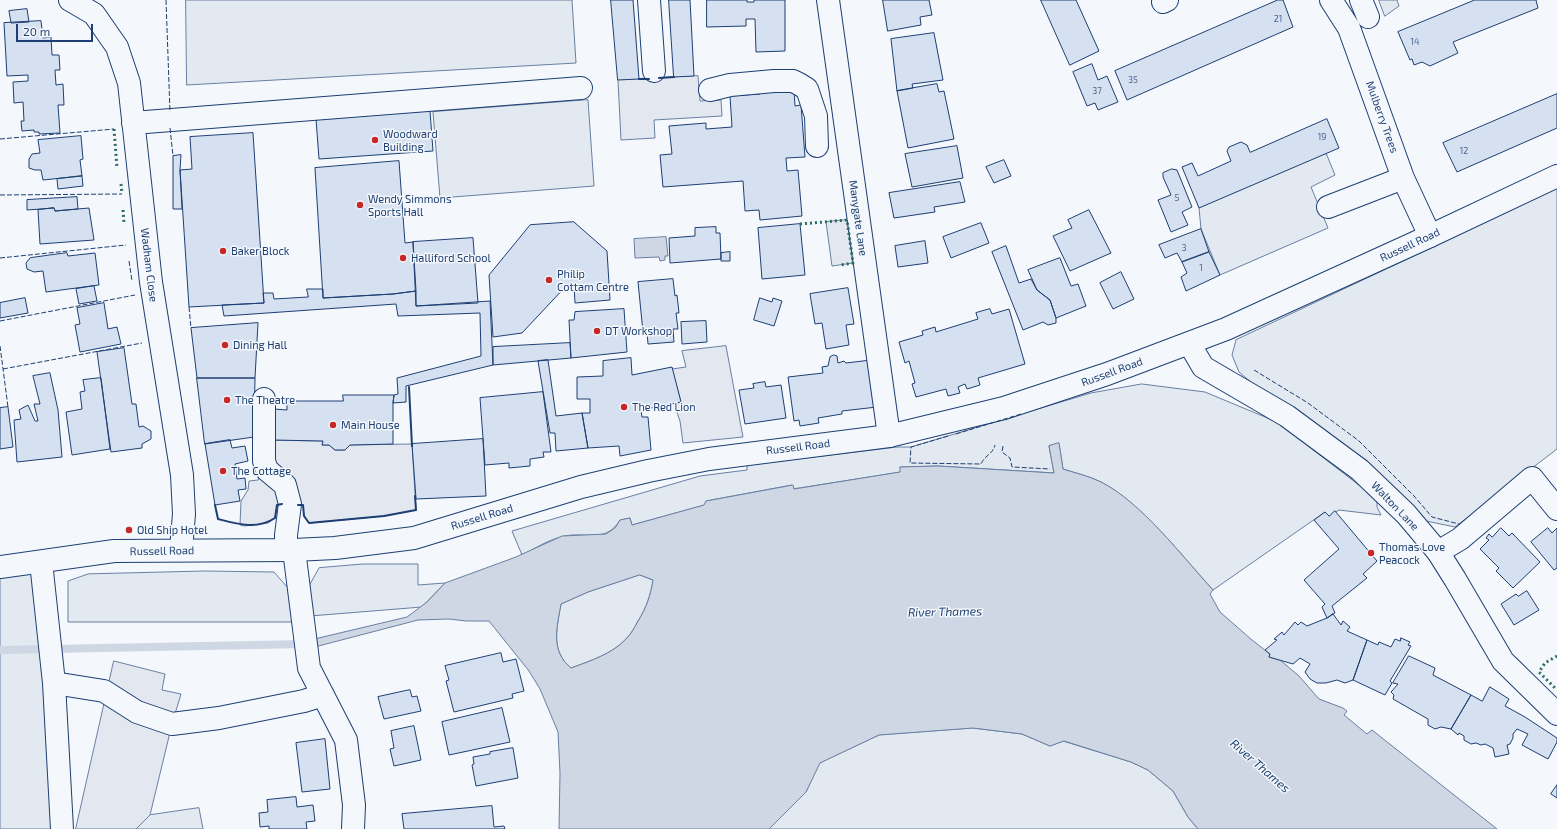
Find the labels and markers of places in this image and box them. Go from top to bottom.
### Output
place label: Woodward Building [383,127,438,153]
marker: Woodward Building [370,135,380,145]
place label: Wendy Simmons Sports Hall [368,192,452,218]
marker: Wendy Simmons Sports Hall [355,200,365,210]
place label: Baker Block [231,244,289,258]
marker: Baker Block [218,246,228,256]
place label: Halliford School [411,251,491,265]
marker: Halliford School [398,253,408,263]
place label: Philip Cottam Centre [557,267,629,293]
marker: Philip Cottam Centre [544,275,554,285]
place label: DT Workshop [605,324,672,338]
marker: DT Workshop [592,326,602,336]
place label: Dining Hall [233,338,287,352]
marker: Dining Hall [220,340,230,350]
place label: The Theatre [235,393,295,407]
marker: The Theatre [222,395,232,405]
place label: The Red Lion [632,400,696,414]
marker: The Red Lion [619,402,629,412]
place label: Main House [341,418,400,432]
marker: Main House [328,420,338,430]
place label: The Cottage [231,464,291,478]
marker: The Cottage [218,466,228,476]
place label: Old Ship Hotel [137,523,207,537]
marker: Old Ship Hotel [124,525,134,535]
place label: Thomas Love Peacock [1379,540,1445,566]
marker: Thomas Love Peacock [1366,548,1376,558]

